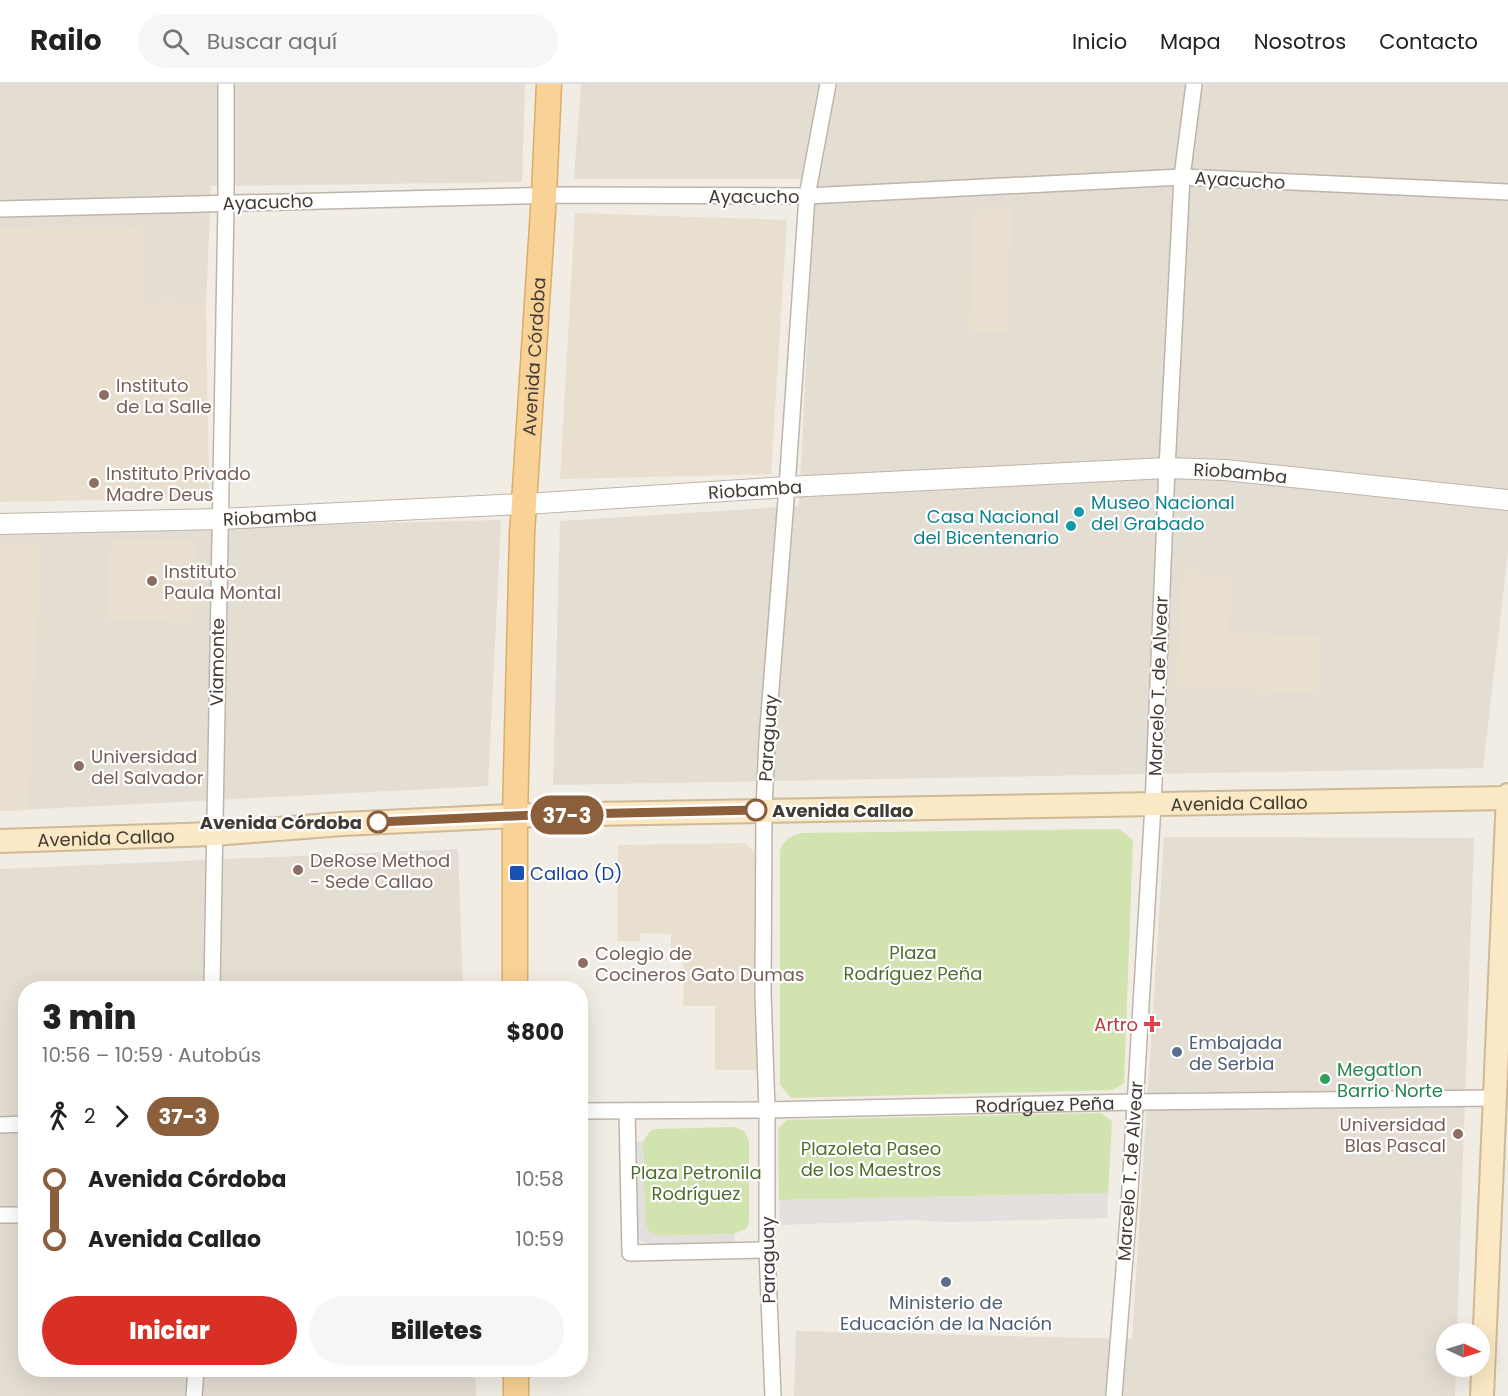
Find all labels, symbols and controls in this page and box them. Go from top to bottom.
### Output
search box [138,14,558,68]
text: Railo [30,21,102,60]
icon: search [159,25,192,58]
text: Buscar aquí [207,26,337,57]
text: Inicio [1072,27,1127,56]
text: Mapa [1160,27,1221,56]
text: Nosotros [1254,27,1346,56]
text: Contacto [1379,27,1478,56]
street label: Ayacucho [1194,165,1286,195]
street label: Ayacucho [709,184,799,209]
street label: Ayacucho [222,188,314,216]
street label: Avenida Córdoba [516,276,551,436]
place label: Instituto de La Salle [116,373,212,419]
marker: Instituto de La Salle [97,388,111,402]
street label: Riobamba [1193,456,1289,489]
place label: Instituto Privado Madre Deus [106,461,251,507]
street label: Riobamba [707,474,803,505]
marker: Instituto Privado Madre Deus [87,476,101,490]
place label: Museo Nacional del Grabado [1091,490,1235,536]
street label: Riobamba [222,502,318,531]
place label: Casa Nacional del Bicentenario [913,504,1059,550]
marker: Museo Nacional del Grabado [1072,505,1086,519]
marker: Casa Nacional del Bicentenario [1064,519,1078,533]
place label: Instituto Paula Montal [164,559,281,605]
marker: Instituto Paula Montal [145,574,159,588]
street label: Marcelo T. de Alvear [1142,595,1174,777]
street label: Viamonte [204,618,230,706]
street label: Paraguay [752,694,784,782]
place label: Universidad del Salvador [91,744,204,790]
marker: Universidad del Salvador [72,759,86,773]
street label: Avenida Callao [1170,789,1308,816]
line badge: 37-3 [525,796,609,834]
place label: Avenida Callao [772,798,914,823]
marker: Avenida Callao [745,799,767,821]
text: 37-3 [543,801,591,830]
place label: Avenida Córdoba [200,810,362,835]
marker: Avenida Córdoba [367,811,389,833]
street label: Avenida Callao [37,823,175,852]
place label: DeRose Method - Sede Callao [310,848,450,894]
place label: Callao (D) [530,861,622,886]
marker: DeRose Method - Sede Callao [291,863,305,877]
marker: Callao (D) [508,864,526,882]
park label: Plaza Rodríguez Peña [844,940,982,986]
place label: Colegio de Cocineros Gato Dumas [595,941,804,987]
marker: Colegio de Cocineros Gato Dumas [576,956,590,970]
text: 3 min [42,994,136,1041]
place label: Artro [1094,1012,1138,1037]
marker: Artro [1143,1015,1161,1033]
text: $800 [507,1017,564,1048]
place label: Embajada de Serbia [1189,1030,1282,1076]
text: 10:56 – 10:59 · Autobús [42,1041,261,1069]
marker: Embajada de Serbia [1170,1045,1184,1059]
place label: Megatlon Barrio Norte [1337,1057,1443,1103]
marker: Megatlon Barrio Norte [1318,1072,1332,1086]
street label: Marcelo T. de Alvear [1111,1080,1149,1262]
street label: Rodríguez Peña [975,1090,1115,1118]
icon: walk [42,1100,75,1133]
icon: forward [105,1100,138,1133]
text: 2 [84,1102,96,1130]
text: 37-3 [159,1102,207,1131]
place label: Universidad Blas Pascal [1340,1112,1446,1158]
marker: Universidad Blas Pascal [1451,1127,1465,1141]
park label: Plazoleta Paseo de los Maestros [801,1136,941,1182]
park label: Plaza Petronila Rodríguez [630,1160,762,1206]
text: Avenida Córdoba [88,1164,286,1195]
text: 10:58 [516,1165,564,1193]
street label: Paraguay [755,1216,781,1304]
text: Avenida Callao [88,1224,261,1255]
text: 10:59 [516,1225,564,1253]
marker: Ministerio de Educación de la Nación [939,1275,953,1289]
place label: Ministerio de Educación de la Nación [840,1290,1052,1336]
button: Iniciar [42,1296,297,1365]
button: Billetes [309,1296,564,1365]
north arrow [1436,1323,1490,1377]
map controls [1436,1323,1490,1377]

